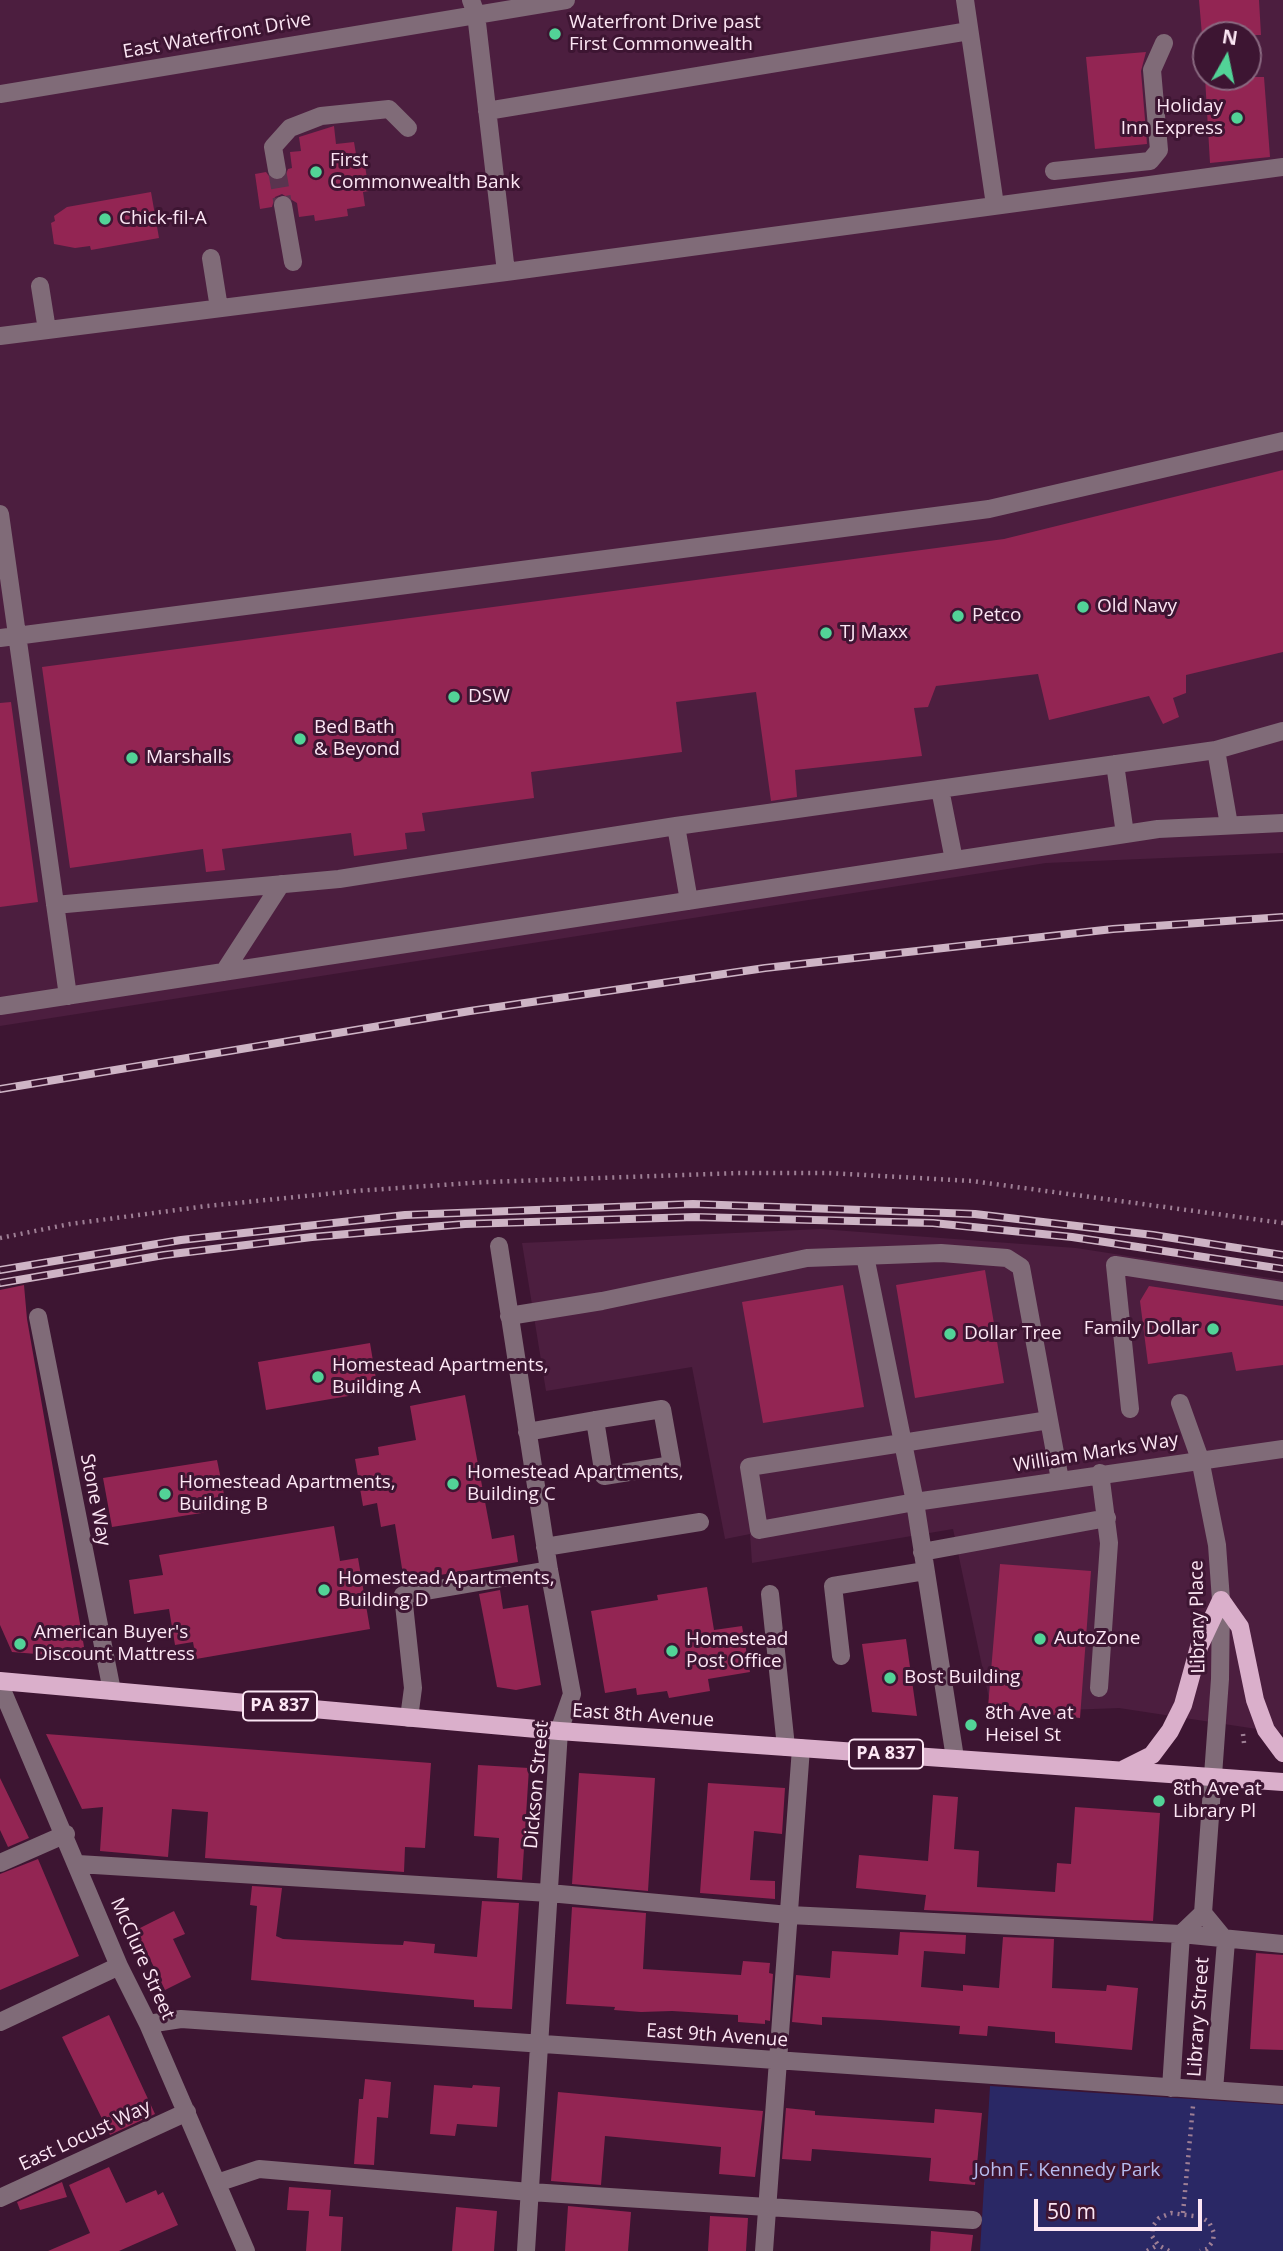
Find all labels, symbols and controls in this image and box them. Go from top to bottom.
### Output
street label: East Waterfront Drive [121,8,313,64]
place label: Waterfront Drive past First Commonwealth [569,12,761,56]
north arrow [1192,21,1262,91]
text: N [1220,23,1240,51]
marker: Waterfront Drive past First Commonwealth [547,26,563,42]
place label: Holiday Inn Express [1121,96,1223,140]
marker: Holiday Inn Express [1229,110,1245,126]
place label: First Commonwealth Bank [330,150,520,194]
marker: First Commonwealth Bank [308,164,324,180]
place label: Chick-fil-A [119,208,207,230]
marker: Chick-fil-A [97,211,113,227]
place label: Old Navy [1097,596,1177,618]
marker: Old Navy [1075,599,1091,615]
place label: Petco [972,605,1021,627]
marker: Petco [950,608,966,624]
place label: TJ Maxx [840,622,908,644]
marker: TJ Maxx [818,625,834,641]
place label: DSW [468,686,510,708]
marker: DSW [446,689,462,705]
place label: Bed Bath & Beyond [314,717,400,761]
marker: Bed Bath & Beyond [292,731,308,747]
place label: Marshalls [146,747,231,769]
marker: Marshalls [124,750,140,766]
place label: Family Dollar [1084,1318,1199,1340]
marker: Family Dollar [1205,1321,1221,1337]
place label: Dollar Tree [964,1323,1062,1345]
marker: Dollar Tree [942,1326,958,1342]
place label: Homestead Apartments, Building A [332,1355,549,1399]
marker: Homestead Apartments, Building A [310,1369,326,1385]
street label: William Marks Way [1012,1429,1180,1477]
street label: Stone Way [75,1452,115,1548]
place label: Homestead Apartments, Building C [467,1462,684,1506]
place label: Homestead Apartments, Building B [179,1472,396,1516]
marker: Homestead Apartments, Building C [445,1476,461,1492]
marker: Homestead Apartments, Building B [157,1486,173,1502]
street label: Library Place [1186,1560,1210,1674]
place label: Homestead Apartments, Building D [338,1568,555,1612]
marker: Homestead Apartments, Building D [316,1582,332,1598]
place label: American Buyer's Discount Mattress [34,1622,195,1666]
place label: AutoZone [1054,1628,1140,1650]
place label: Homestead Post Office [686,1629,788,1673]
marker: AutoZone [1032,1631,1048,1647]
marker: American Buyer's Discount Mattress [12,1636,28,1652]
marker: Homestead Post Office [664,1643,680,1659]
place label: Bost Building [904,1667,1020,1689]
marker: Bost Building [882,1670,898,1686]
road number: PA 837 [243,1692,317,1721]
street label: East 8th Avenue [571,1700,715,1732]
place label: 8th Ave at Heisel St [985,1703,1074,1747]
marker: 8th Ave at Heisel St [963,1717,979,1733]
street label: Dickson Street [520,1720,554,1850]
road number: PA 837 [849,1740,923,1769]
place label: 8th Ave at Library Pl [1173,1779,1262,1823]
marker: 8th Ave at Library Pl [1151,1793,1167,1809]
street label: McClure Street [105,1895,179,2023]
street label: Library Street [1183,1956,1215,2078]
street label: East 9th Avenue [645,2020,789,2052]
street label: East Locust Way [16,2096,154,2176]
park label: John F. Kennedy Park [974,2160,1160,2182]
scale bar [1038,2184,1206,2228]
text: 50 m [1047,2197,1096,2225]

